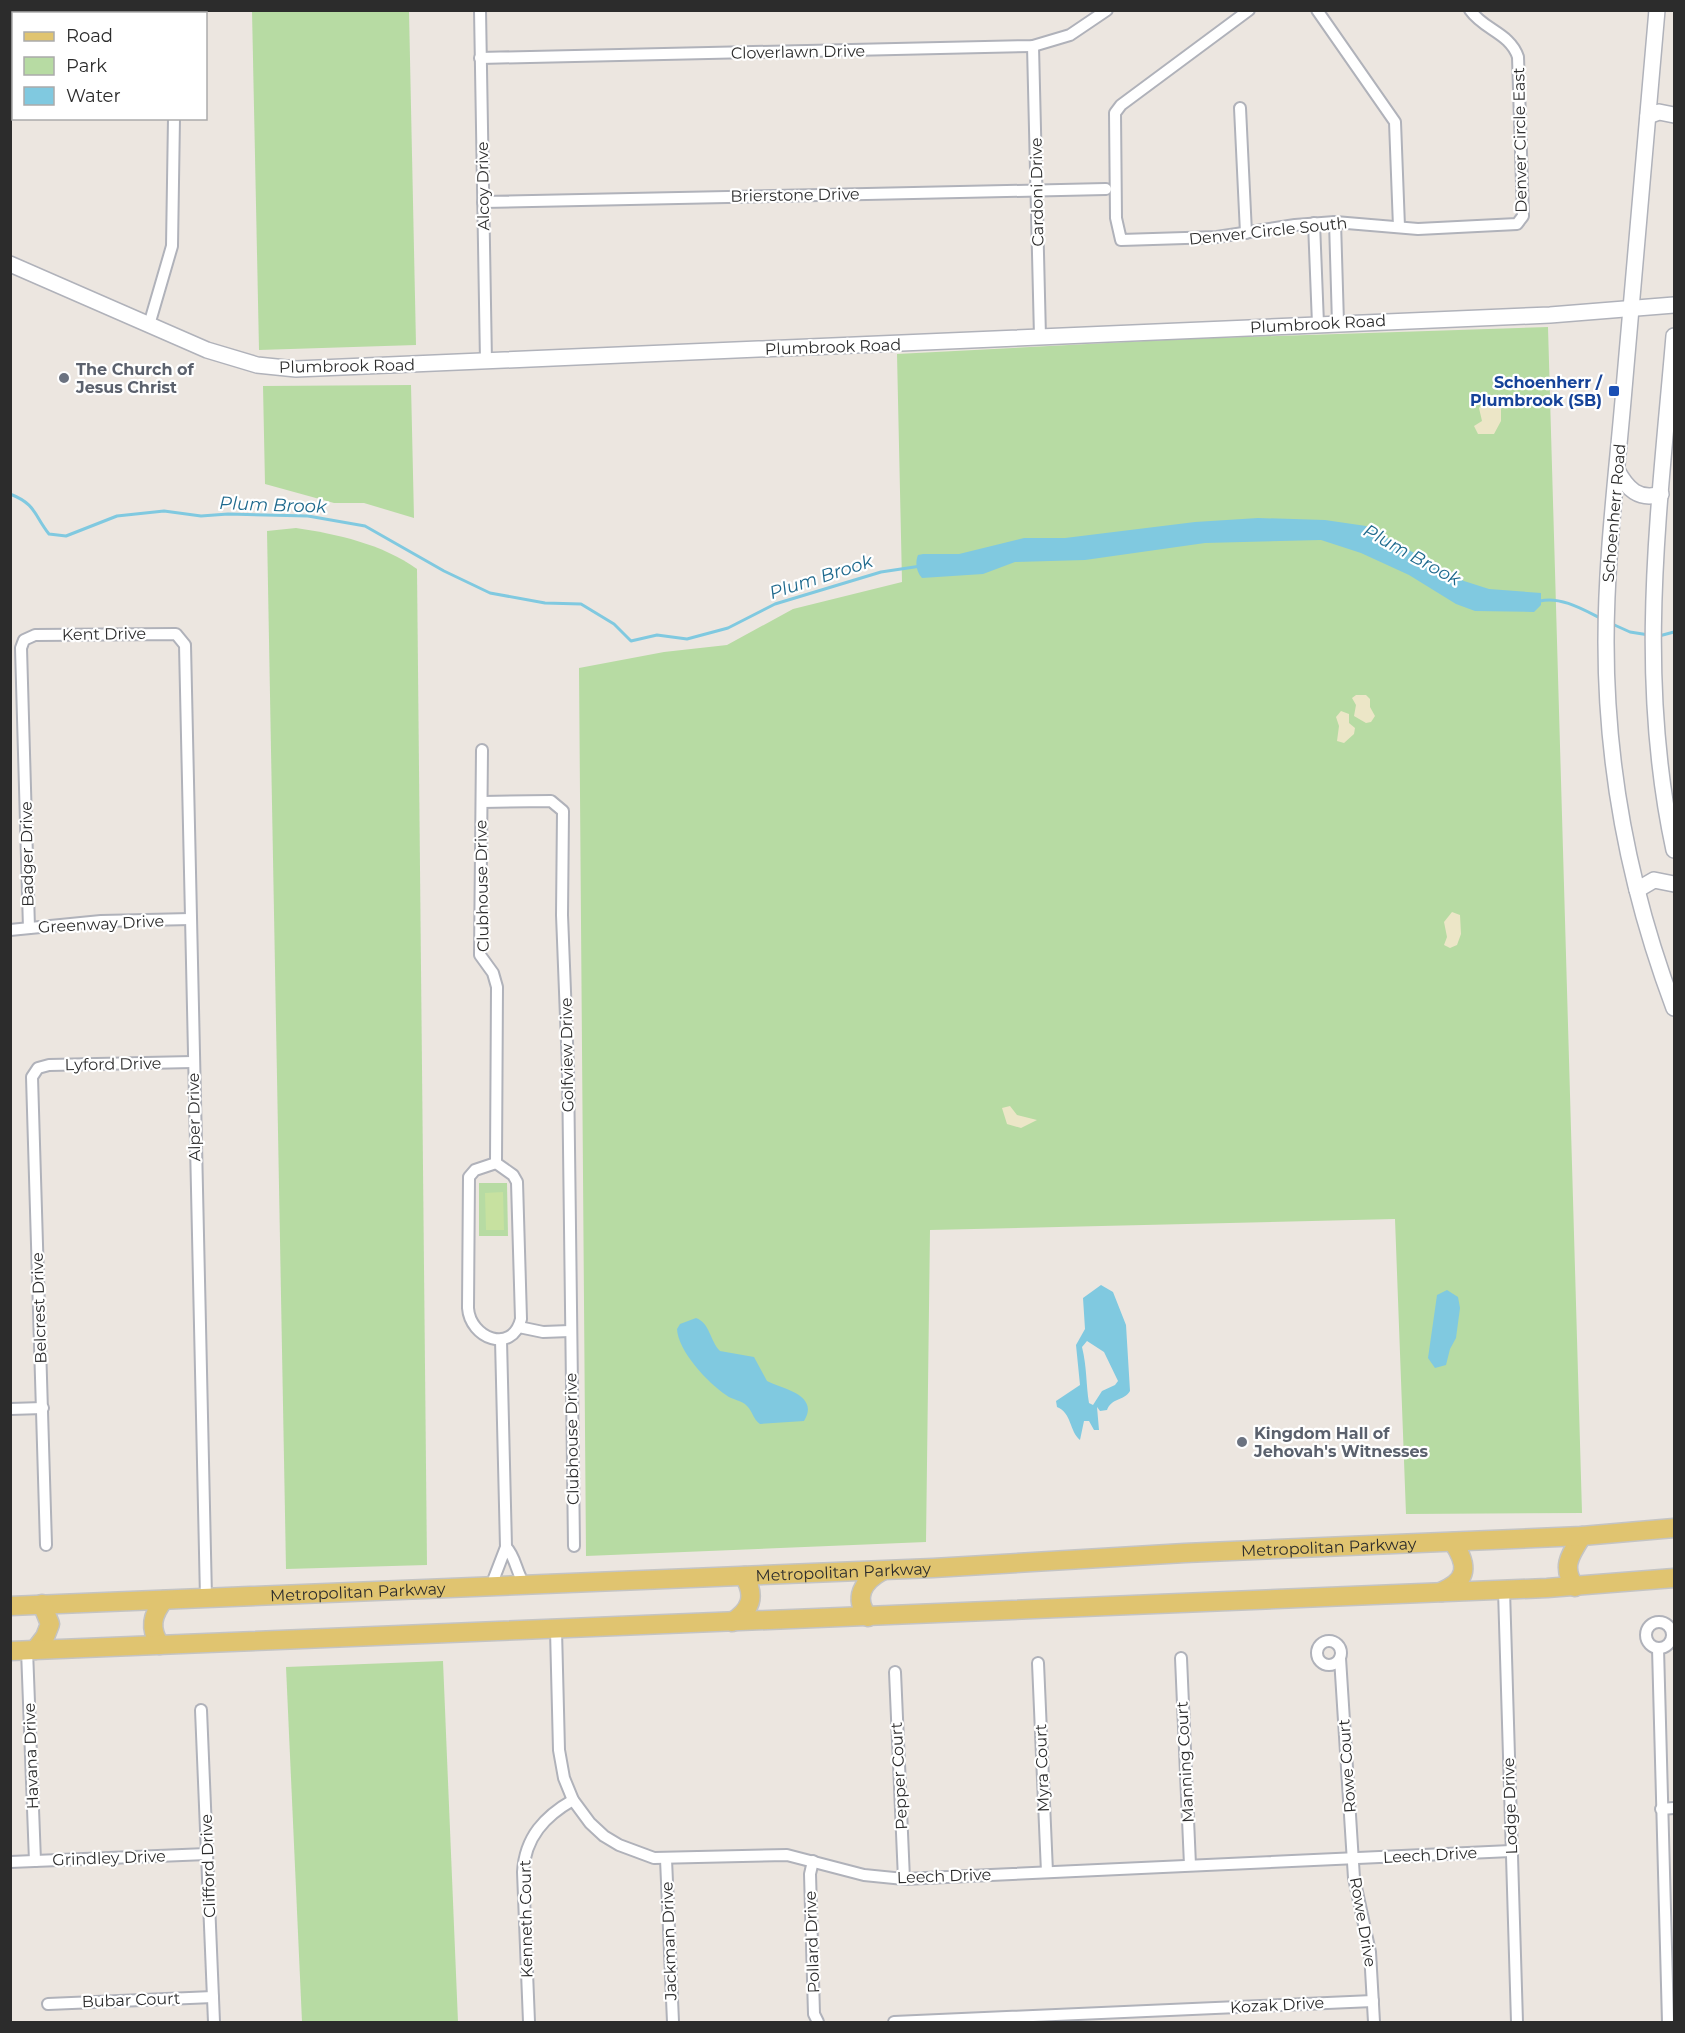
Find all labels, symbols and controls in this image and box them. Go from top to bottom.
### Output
legend [12,12,207,120]
text: Road [66,25,113,47]
street label: Cloverlawn Drive [731,41,865,63]
text: Park [66,55,107,77]
street label: Denver Circle East [1509,67,1531,213]
text: Water [66,85,121,107]
street label: Cardoni Drive [1027,137,1047,247]
street label: Alcoy Drive [473,141,493,231]
street label: Brierstone Drive [730,184,860,206]
street label: Denver Circle South [1188,213,1348,249]
street label: Plumbrook Road [1249,311,1387,337]
street label: Plumbrook Road [765,335,901,359]
street label: Plumbrook Road [279,355,415,377]
place label: The Church of Jesus Christ [75,360,194,397]
marker: The Church of Jesus Christ [57,371,71,385]
place label: Schoenherr / Plumbrook (SB) [1470,373,1603,410]
marker: Schoenherr / Plumbrook (SB) [1607,384,1621,398]
street label: Schoenherr Road [1598,443,1630,583]
water label: Plum Brook [219,492,328,518]
water label: Plum Brook [1360,519,1465,591]
water label: Plum Brook [766,550,877,604]
street label: Kent Drive [62,624,146,644]
street label: Badger Drive [17,801,37,907]
street label: Clubhouse Drive [471,820,493,952]
street label: Greenway Drive [37,911,165,937]
street label: Golfview Drive [556,997,578,1113]
street label: Lyford Drive [65,1054,161,1074]
street label: Alper Drive [184,1072,204,1162]
street label: Belcrest Drive [28,1252,50,1364]
street label: Clubhouse Drive [561,1373,583,1505]
place label: Kingdom Hall of Jehovah's Witnesses [1253,1424,1429,1461]
marker: Kingdom Hall of Jehovah's Witnesses [1235,1435,1249,1449]
street label: Metropolitan Parkway [1241,1534,1417,1560]
street label: Metropolitan Parkway [755,1559,932,1585]
street label: Metropolitan Parkway [270,1579,446,1605]
street label: Manning Court [1172,1700,1198,1823]
street label: Havana Drive [20,1702,42,1810]
street label: Rowe Court [1334,1718,1360,1814]
street label: Pepper Court [887,1721,911,1830]
street label: Myra Court [1031,1723,1053,1812]
street label: Lodge Drive [1499,1757,1521,1855]
street label: Clifford Drive [197,1814,219,1918]
street label: Leech Drive [1382,1843,1478,1867]
street label: Grindley Drive [52,1847,166,1869]
street label: Kenneth Court [515,1859,537,1978]
street label: Leech Drive [896,1865,992,1887]
street label: Rowe Drive [1346,1876,1380,1968]
street label: Jackman Drive [657,1881,681,2002]
street label: Pollard Drive [801,1890,823,1994]
street label: Bubar Court [81,1989,181,2011]
street label: Kozak Drive [1229,1993,1325,2017]

